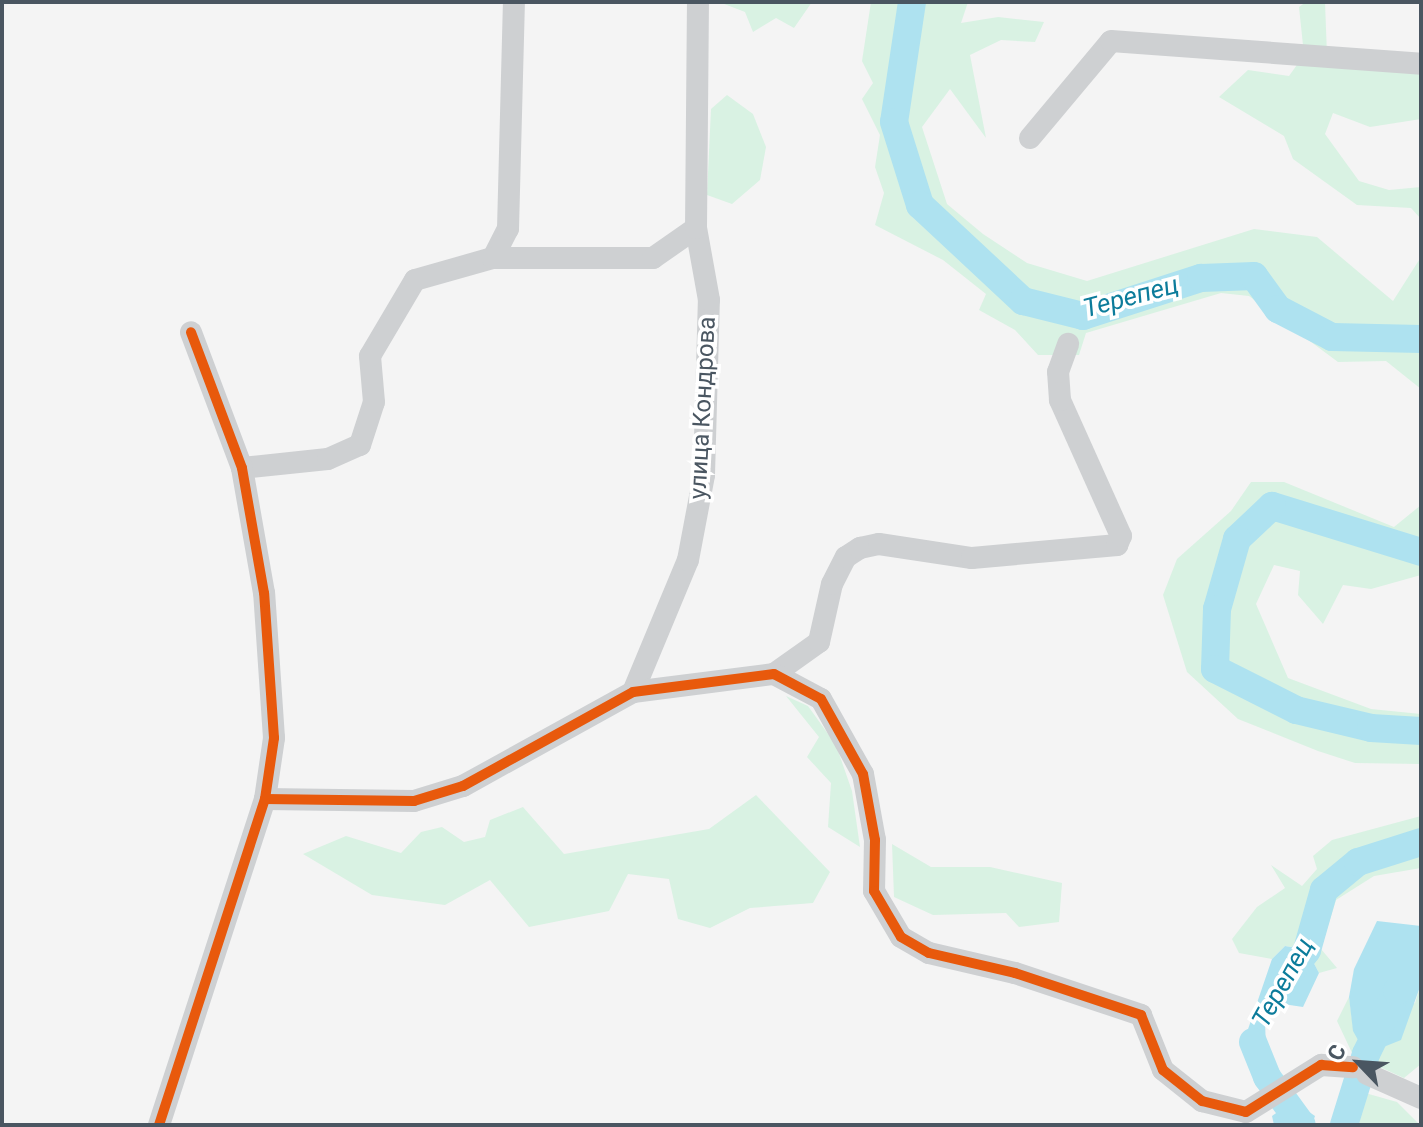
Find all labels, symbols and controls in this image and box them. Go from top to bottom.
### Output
water label: Терепец [1080,269,1182,325]
street label: улица Кондрова [684,316,722,500]
water label: Терепец [1246,933,1320,1033]
north arrow [1319,1023,1399,1103]
text: С [1322,1041,1351,1064]

